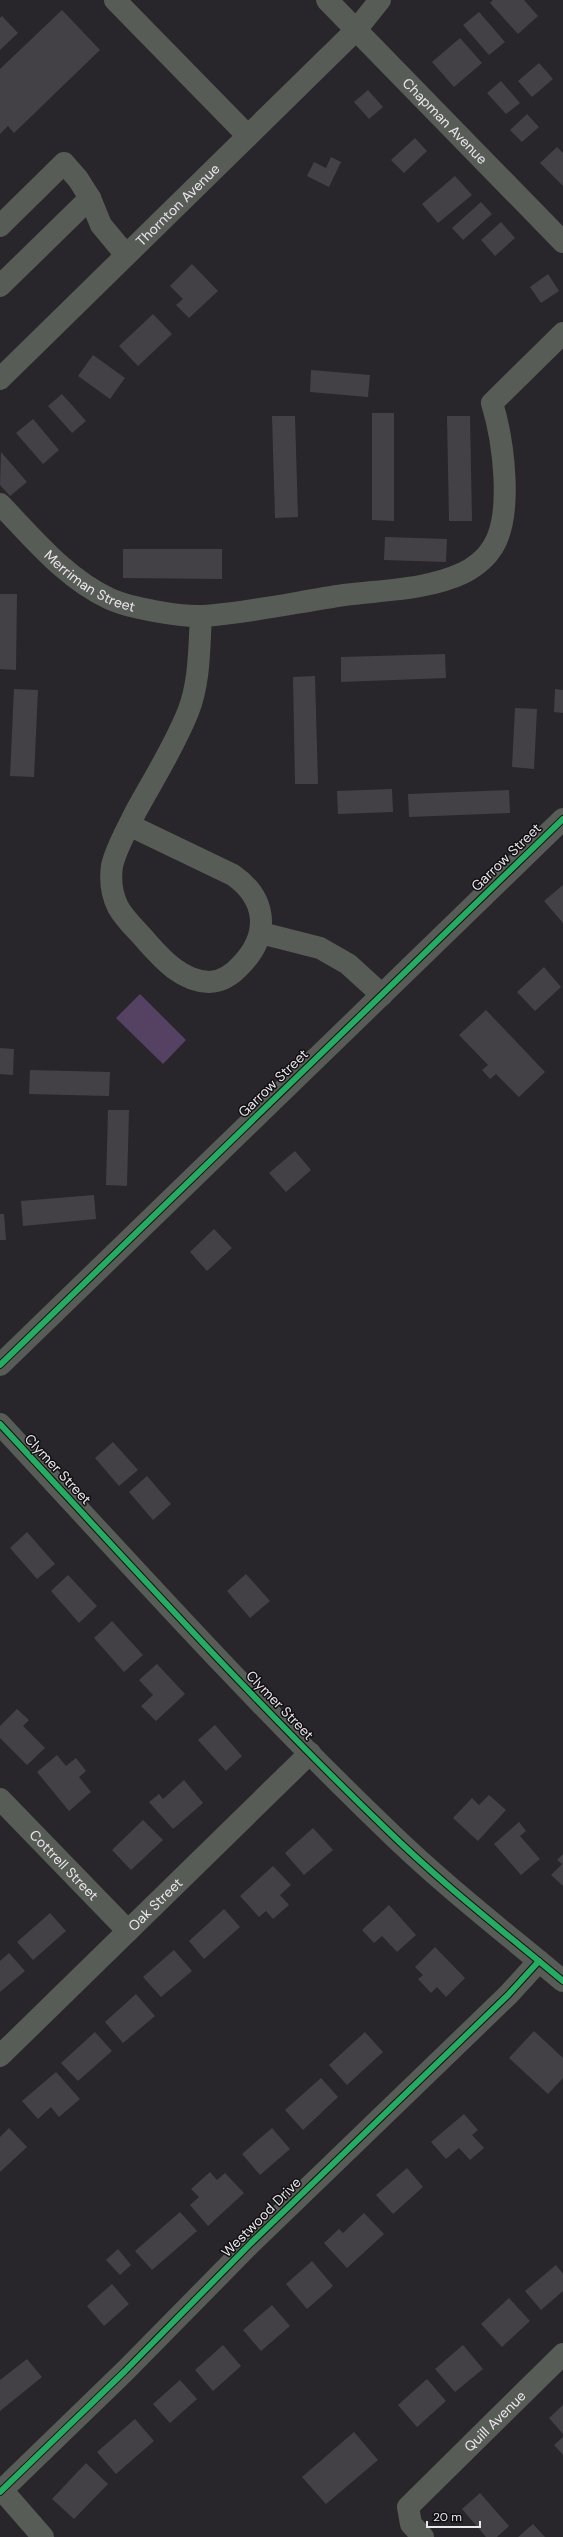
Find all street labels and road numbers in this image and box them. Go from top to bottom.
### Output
street label: Chapman Avenue [399,74,491,168]
street label: Thornton Avenue [132,160,224,250]
street label: Merriman Street [40,546,137,616]
street label: Garrow Street [467,819,545,895]
street label: Garrow Street [234,1045,312,1121]
street label: Clymer Street [21,1430,95,1508]
street label: Clymer Street [242,1666,318,1744]
street label: Cottrell Street [26,1826,102,1904]
street label: Oak Street [124,1874,186,1935]
street label: Westwood Drive [217,2173,305,2261]
street label: Quill Avenue [460,2387,530,2456]

